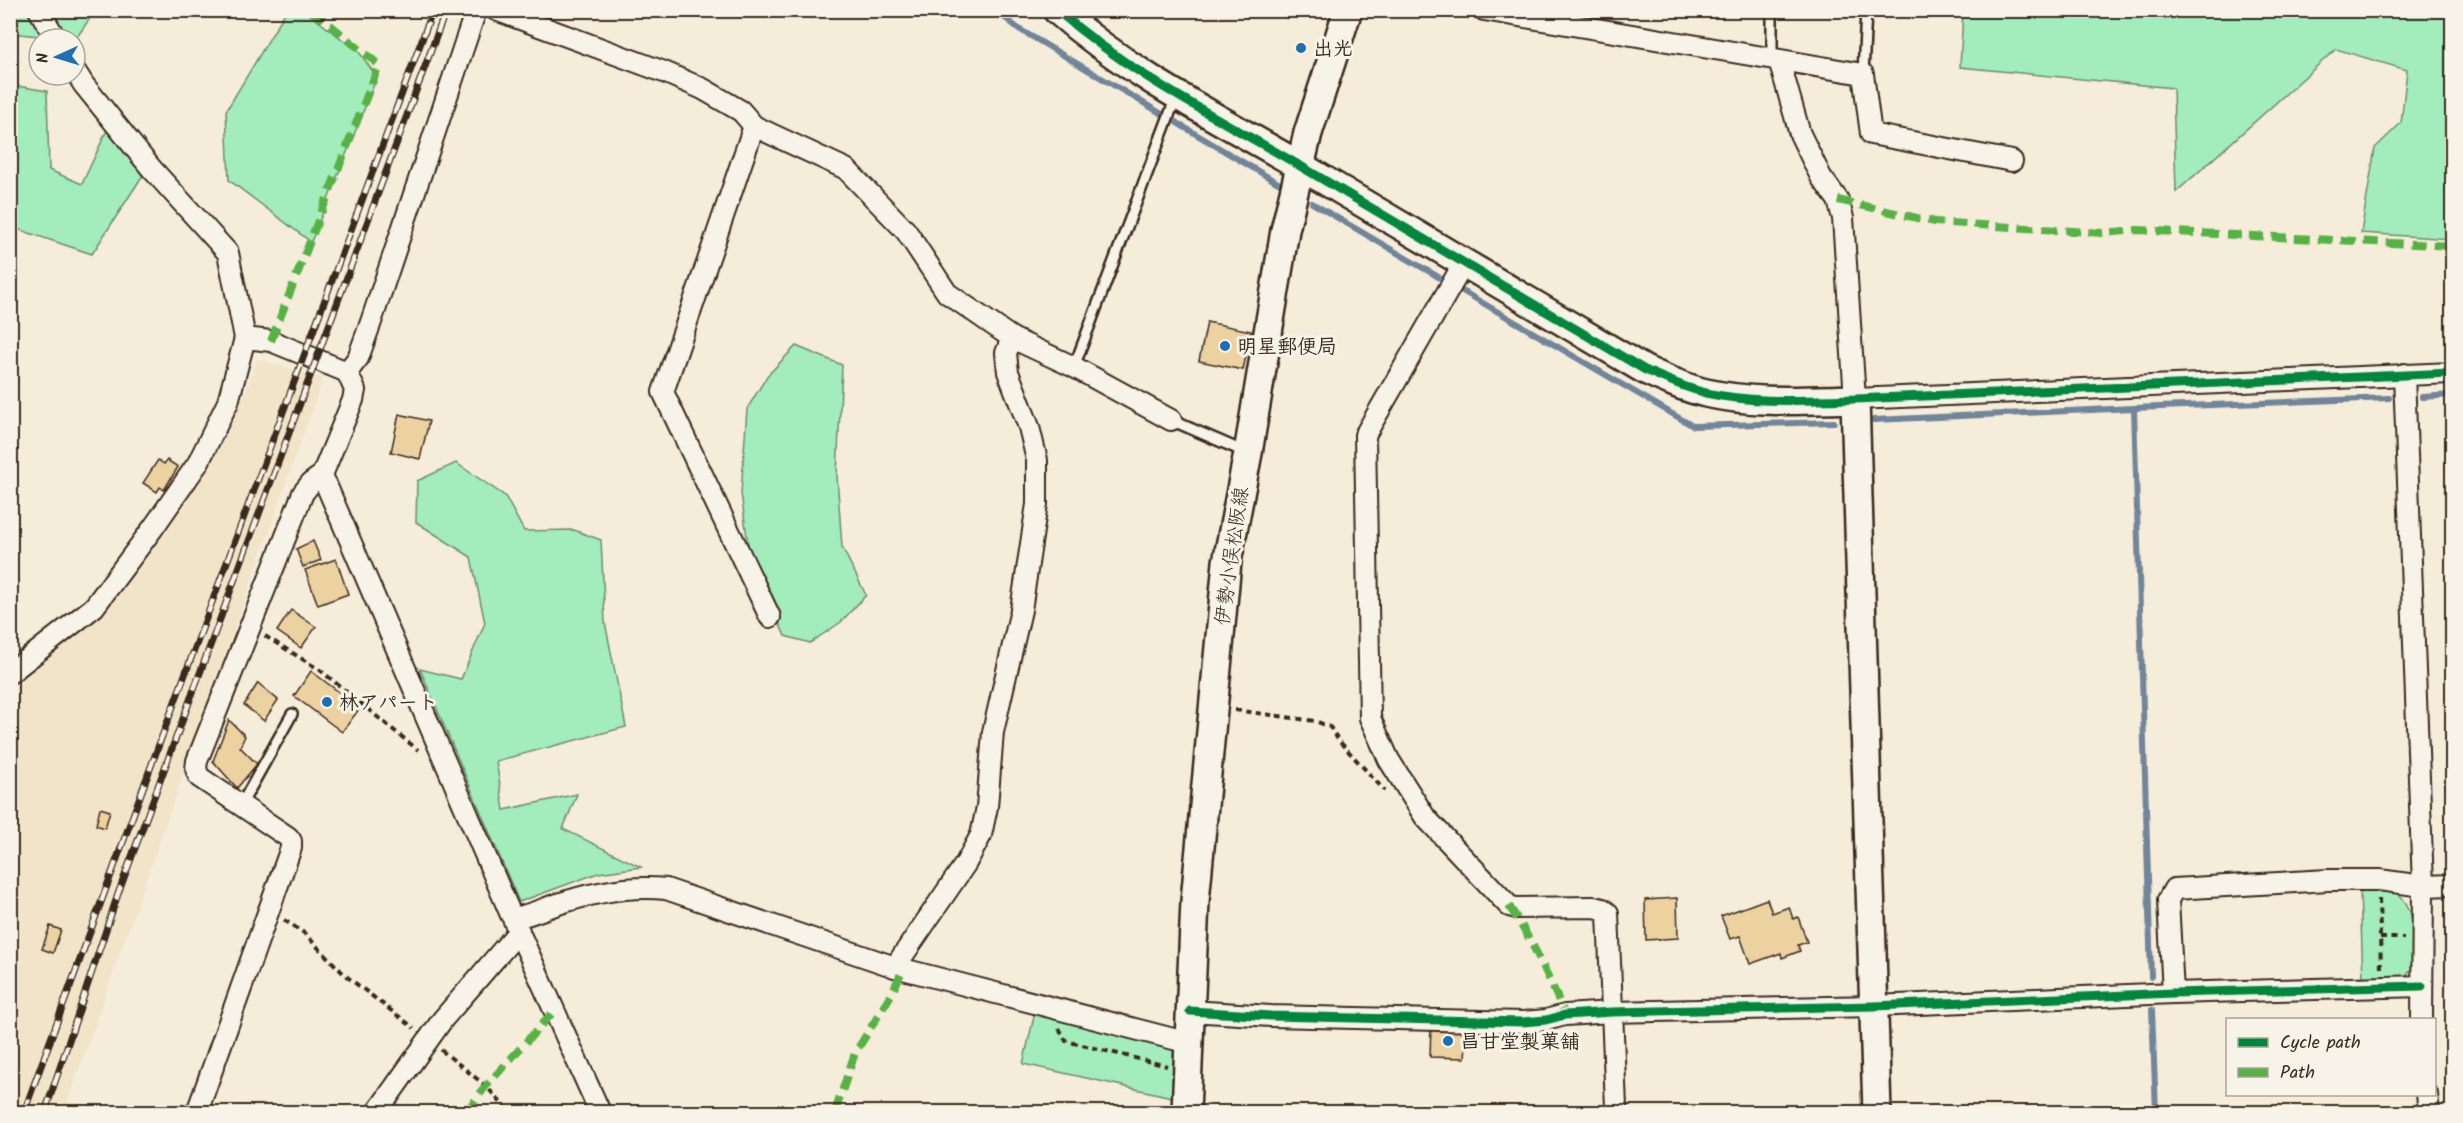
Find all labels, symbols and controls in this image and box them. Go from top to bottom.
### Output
north arrow [27,27,87,87]
place label: 出光 [1313,34,1353,66]
marker: 出光 [1294,41,1308,55]
text: N [31,52,56,64]
place label: 明星郵便局 [1237,332,1337,364]
marker: 明星郵便局 [1218,339,1232,353]
street label: 伊勢小俣松阪線 [1207,485,1259,628]
place label: 林アパート [339,688,438,720]
marker: 林アパート [320,695,334,709]
legend [2226,1018,2436,1096]
place label: 昌甘堂製菓舗 [1460,1027,1580,1059]
text: Cycle path [2280,1029,2361,1058]
marker: 昌甘堂製菓舗 [1441,1034,1455,1048]
text: Path [2280,1059,2315,1088]

